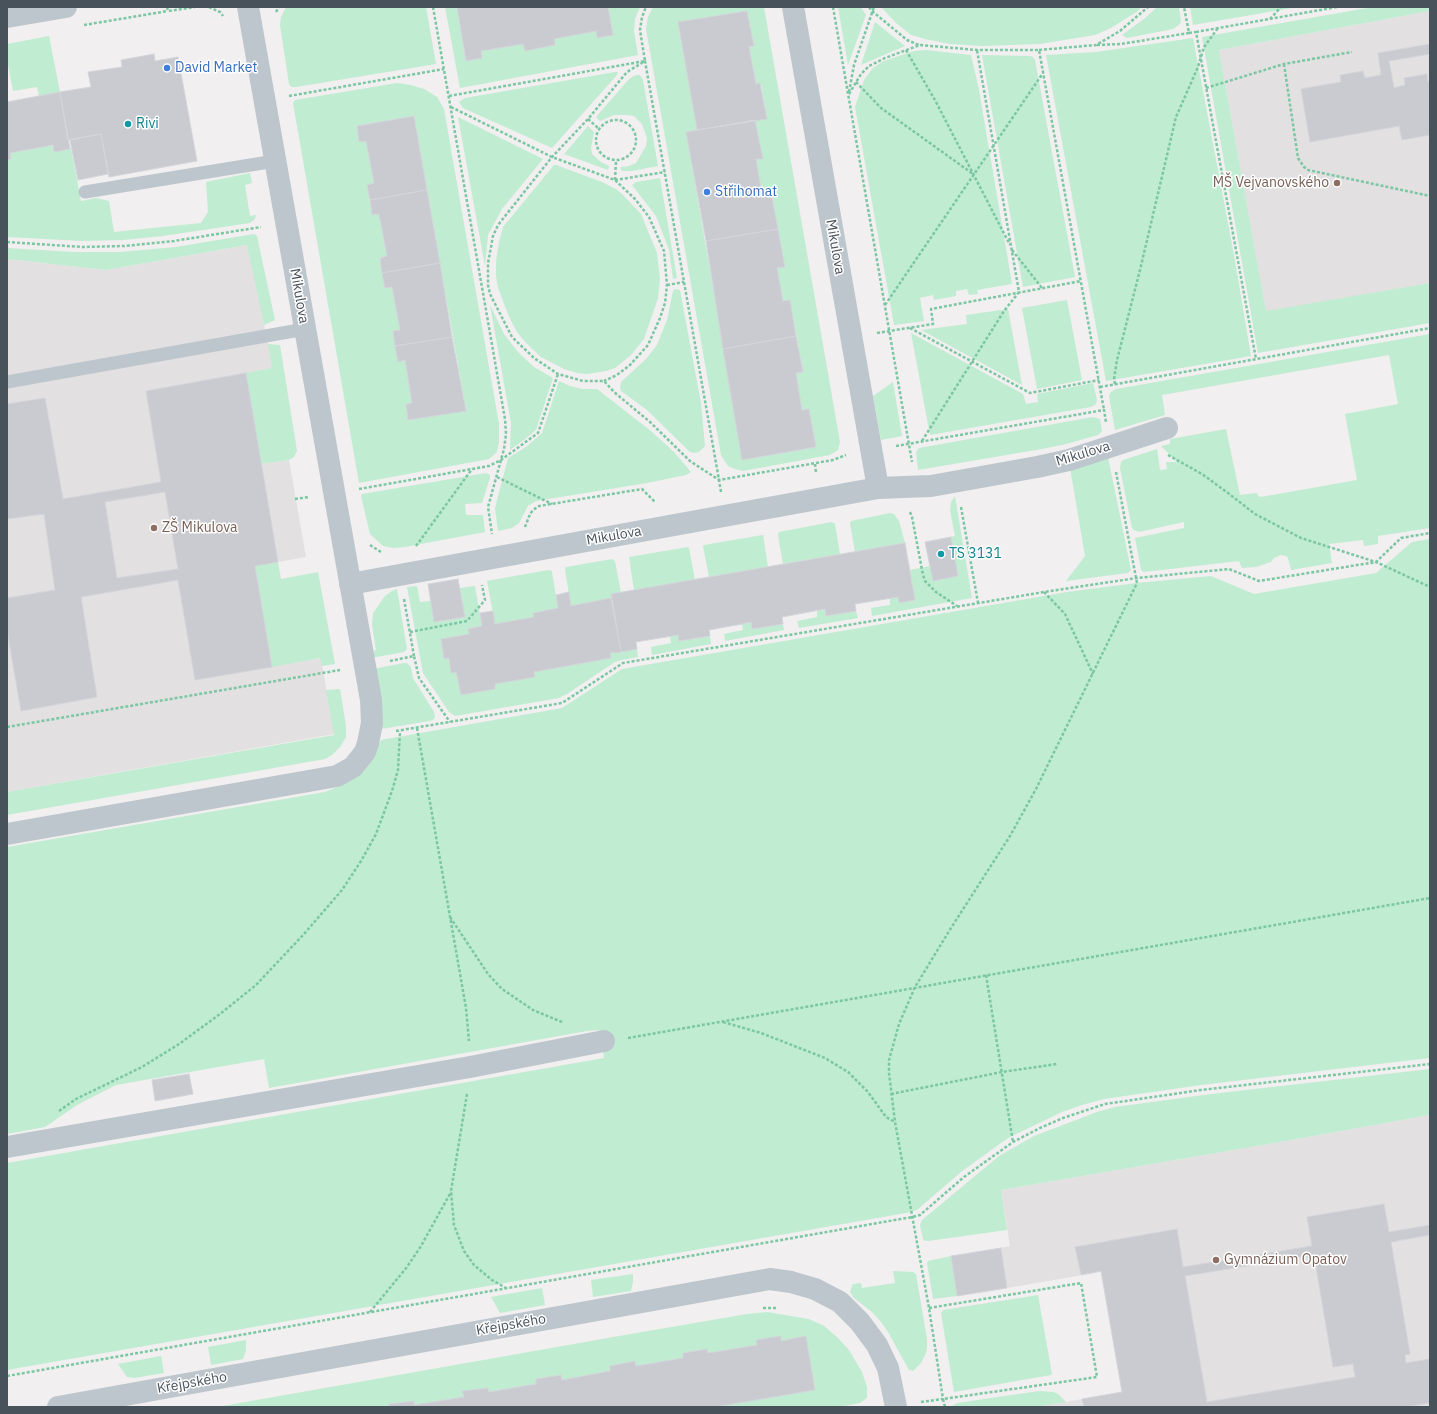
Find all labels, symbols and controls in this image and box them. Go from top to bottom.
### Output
place label: David Market [175,60,257,76]
marker: David Market [162,63,172,73]
place label: Rivi [136,116,159,132]
marker: Rivi [123,119,133,129]
place label: MŠ Vejvanovského [1213,175,1329,191]
marker: MŠ Vejvanovského [1332,178,1342,188]
place label: Střihomat [715,184,777,200]
marker: Střihomat [702,187,712,197]
street label: Mikulova [822,218,848,276]
street label: Mikulova [286,267,312,325]
street label: Mikulova [1054,438,1112,470]
place label: ZŠ Mikulova [162,520,237,536]
marker: ZŠ Mikulova [149,523,159,533]
street label: Mikulova [585,523,643,549]
place label: TS 3131 [949,546,1002,562]
marker: TS 3131 [936,549,946,559]
place label: Gymnázium Opatov [1224,1252,1347,1268]
marker: Gymnázium Opatov [1211,1255,1221,1265]
street label: Křejpského [475,1311,547,1339]
street label: Křejpského [156,1369,228,1397]

